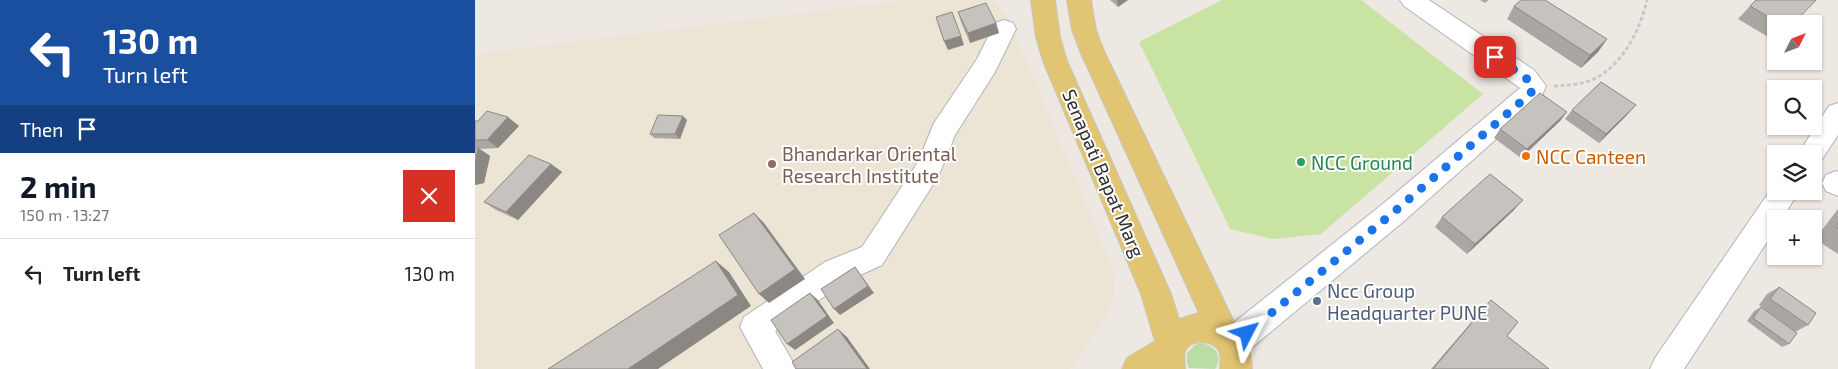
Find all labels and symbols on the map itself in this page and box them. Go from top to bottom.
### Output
north arrow [1767,15,1823,70]
pin [1474,36,1516,78]
street label: Senapati Bapat Marg [1058,85,1150,261]
place label: Bhandarkar Oriental Research Institute [782,142,957,187]
place label: NCC Canteen [1536,145,1646,168]
marker: NCC Canteen [1520,150,1532,162]
place label: NCC Ground [1311,151,1413,174]
marker: NCC Ground [1295,156,1307,168]
marker: Bhandarkar Oriental Research Institute [766,158,778,170]
place label: Ncc Group Headquarter PUNE [1327,279,1488,324]
marker: Ncc Group Headquarter PUNE [1311,295,1323,307]
position arrow [1220,306,1272,358]

